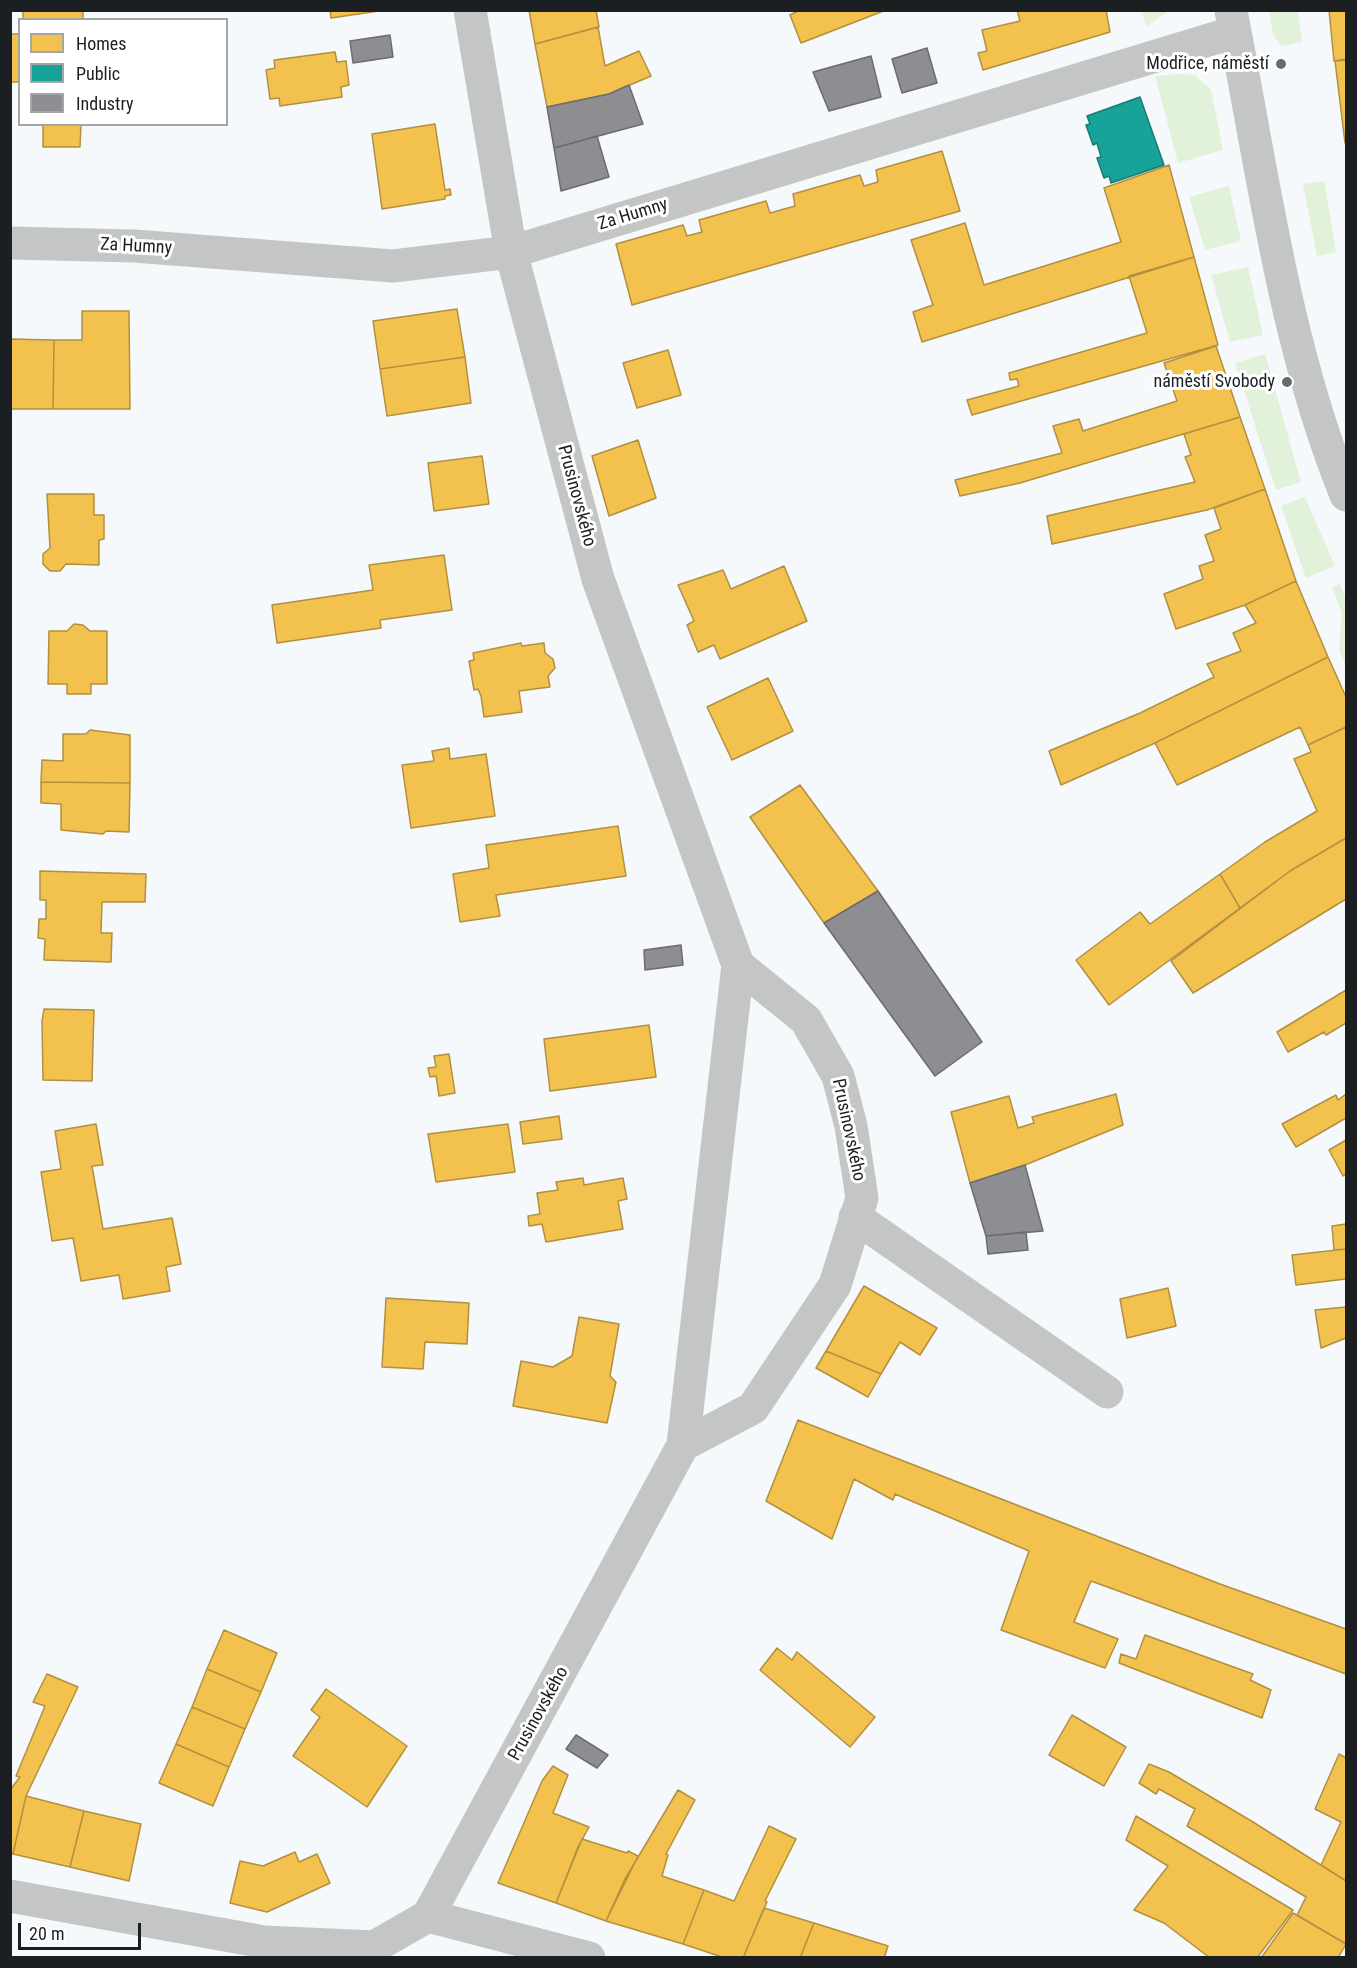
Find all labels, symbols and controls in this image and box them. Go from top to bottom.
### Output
legend [18,18,228,126]
text: Homes [76,33,126,54]
place label: Modřice, náměstí [1146,53,1269,75]
marker: Modřice, náměstí [1274,57,1288,71]
text: Public [76,63,120,84]
text: Industry [76,93,134,114]
street label: Za Humny [596,194,670,236]
street label: Za Humny [100,234,172,260]
place label: náměstí Svobody [1153,371,1275,393]
marker: náměstí Svobody [1280,375,1294,389]
street label: Prusinovského [552,443,600,549]
street label: Prusinovského [827,1077,869,1183]
street label: Prusinovského [504,1663,574,1765]
scale bar [21,1911,144,1949]
text: 20 m [29,1923,64,1944]

